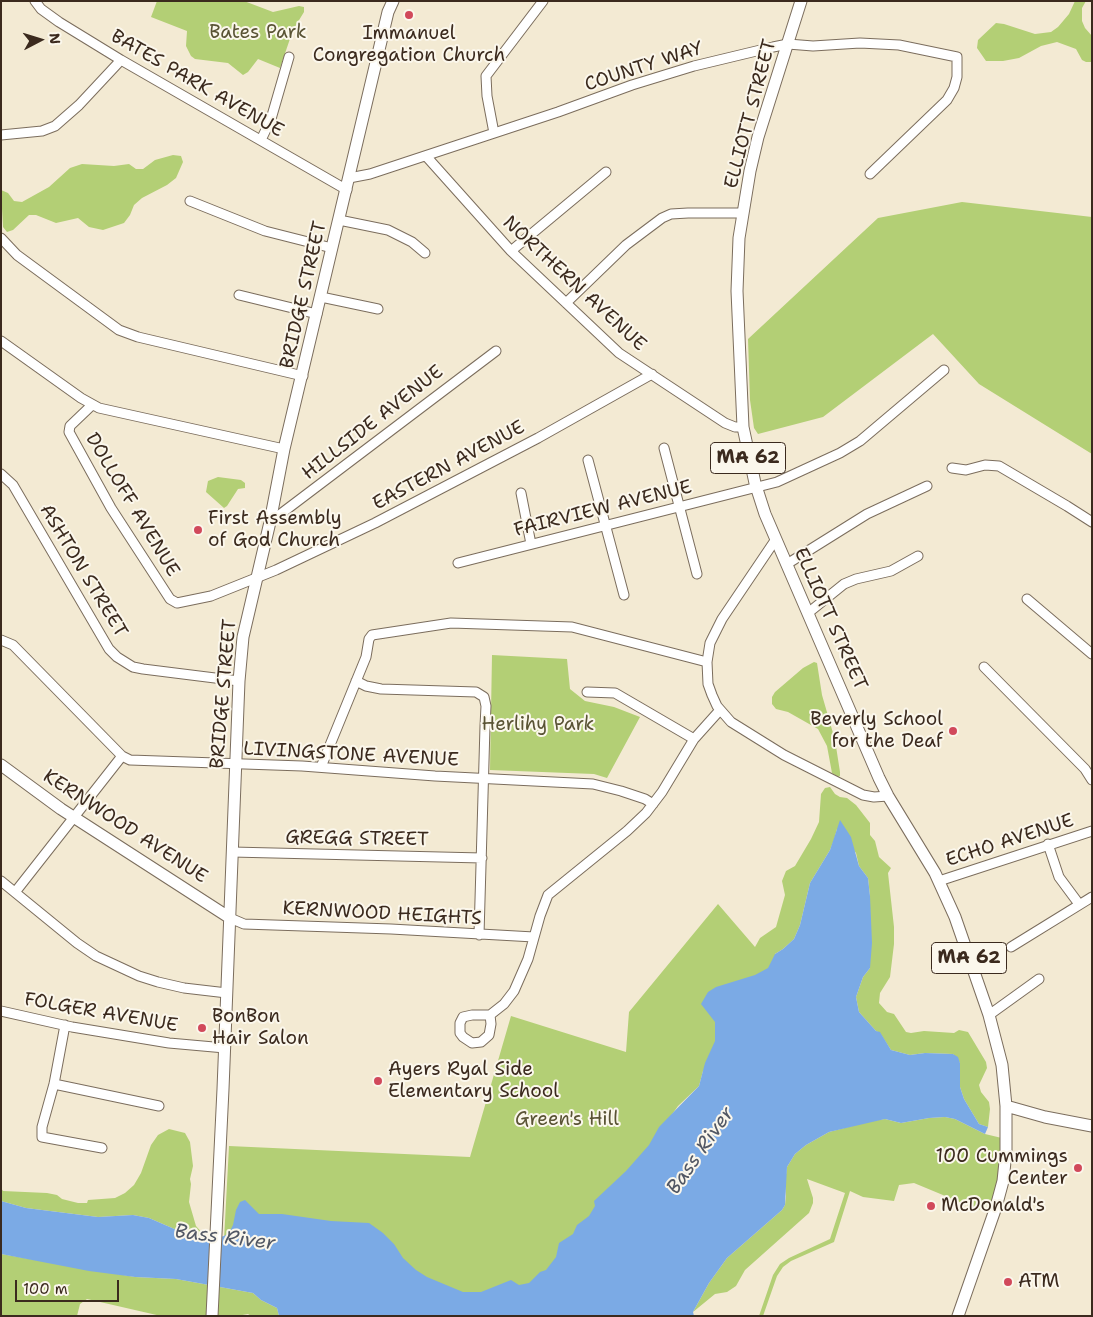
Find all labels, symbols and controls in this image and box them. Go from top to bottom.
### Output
marker: Immanuel Congregation Church [403,9,415,21]
north arrow [15,15,65,65]
park label: Bates Park [209,22,307,44]
place label: Immanuel Congregation Church [313,23,505,67]
street label: BATES PARK AVENUE [107,25,287,143]
text: N [45,32,64,45]
street label: COUNTY WAY [582,37,706,97]
street label: ELLIOTT STREET [720,37,782,191]
street label: NORTHERN AVENUE [498,212,650,356]
street label: BRIDGE STREET [276,219,332,371]
street label: HILLSIDE AVENUE [298,361,448,485]
street label: EASTERN AVENUE [369,416,529,516]
street label: DOLLOFF AVENUE [80,429,184,581]
road number: MA 62 [710,442,786,473]
street label: FAIRVIEW AVENUE [512,476,694,542]
street label: ASHTON STREET [34,500,132,642]
place label: First Assembly of God Church [208,508,342,552]
marker: First Assembly of God Church [192,524,204,536]
street label: ELLIOTT STREET [788,544,872,694]
street label: BRIDGE STREET [206,618,242,770]
place label: Beverly School for the Deaf [810,709,943,753]
park label: Herlihy Park [482,714,594,736]
marker: Beverly School for the Deaf [947,725,959,737]
street label: LIVINGSTONE AVENUE [243,738,459,772]
street label: KERNWOOD AVENUE [38,765,212,889]
street label: ECHO AVENUE [943,810,1077,872]
street label: GREGG STREET [285,826,429,852]
street label: KERNWOOD HEIGHTS [282,897,482,931]
road number: MA 62 [932,942,1006,974]
street label: FOLGER AVENUE [22,988,180,1038]
place label: BonBon Hair Salon [212,1006,309,1050]
marker: BonBon Hair Salon [196,1022,208,1034]
place label: Ayers Ryal Side Elementary School [388,1059,559,1103]
marker: Ayers Ryal Side Elementary School [372,1075,384,1087]
water label: Bass River [662,1103,740,1199]
park label: Green's Hill [515,1109,619,1131]
place label: 100 Cummings Center [935,1146,1068,1190]
marker: 100 Cummings Center [1072,1162,1084,1174]
place label: McDonald's [941,1195,1045,1217]
marker: McDonald's [925,1200,937,1212]
water label: Bass River [173,1220,277,1256]
scale bar [18,1270,121,1302]
place label: ATM [1018,1271,1060,1293]
marker: ATM [1002,1276,1014,1288]
text: 100 m [23,1279,68,1299]

